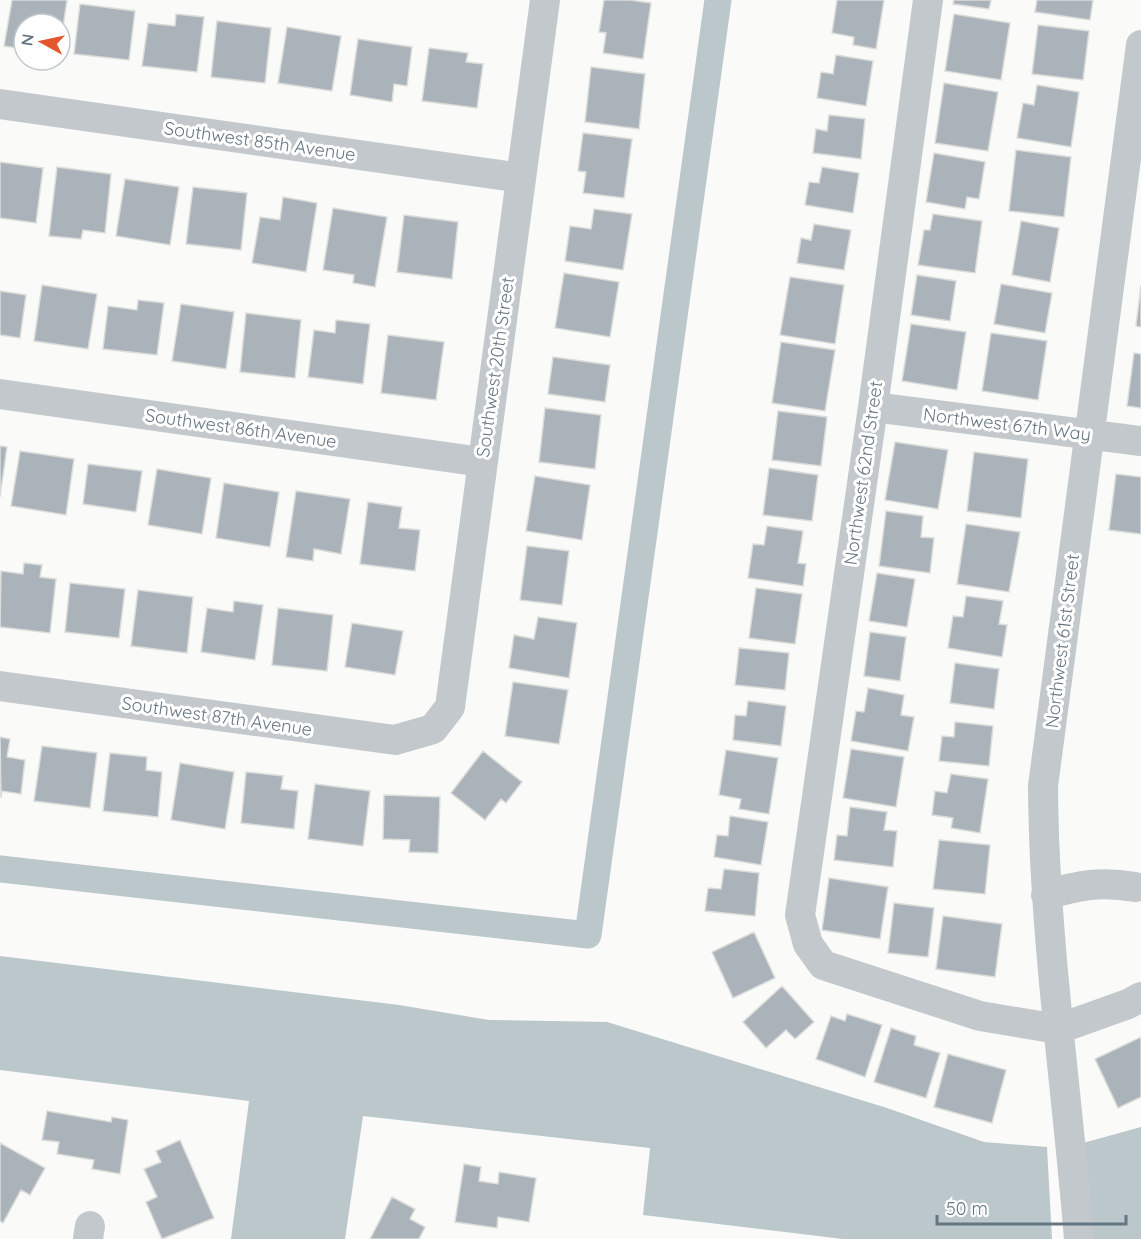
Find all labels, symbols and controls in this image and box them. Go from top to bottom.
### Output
north arrow [12,12,72,72]
text: N [16,33,38,47]
street label: Southwest 85th Avenue [163,116,357,166]
street label: Southwest 20th Street [471,275,519,459]
street label: Northwest 62nd Street [839,380,887,566]
street label: Northwest 67th Way [922,402,1092,446]
street label: Southwest 86th Avenue [144,403,338,453]
street label: Northwest 61st Street [1040,553,1084,729]
street label: Southwest 87th Avenue [120,691,314,741]
scale bar [937,1188,1126,1226]
text: 50 m [946,1197,988,1220]

